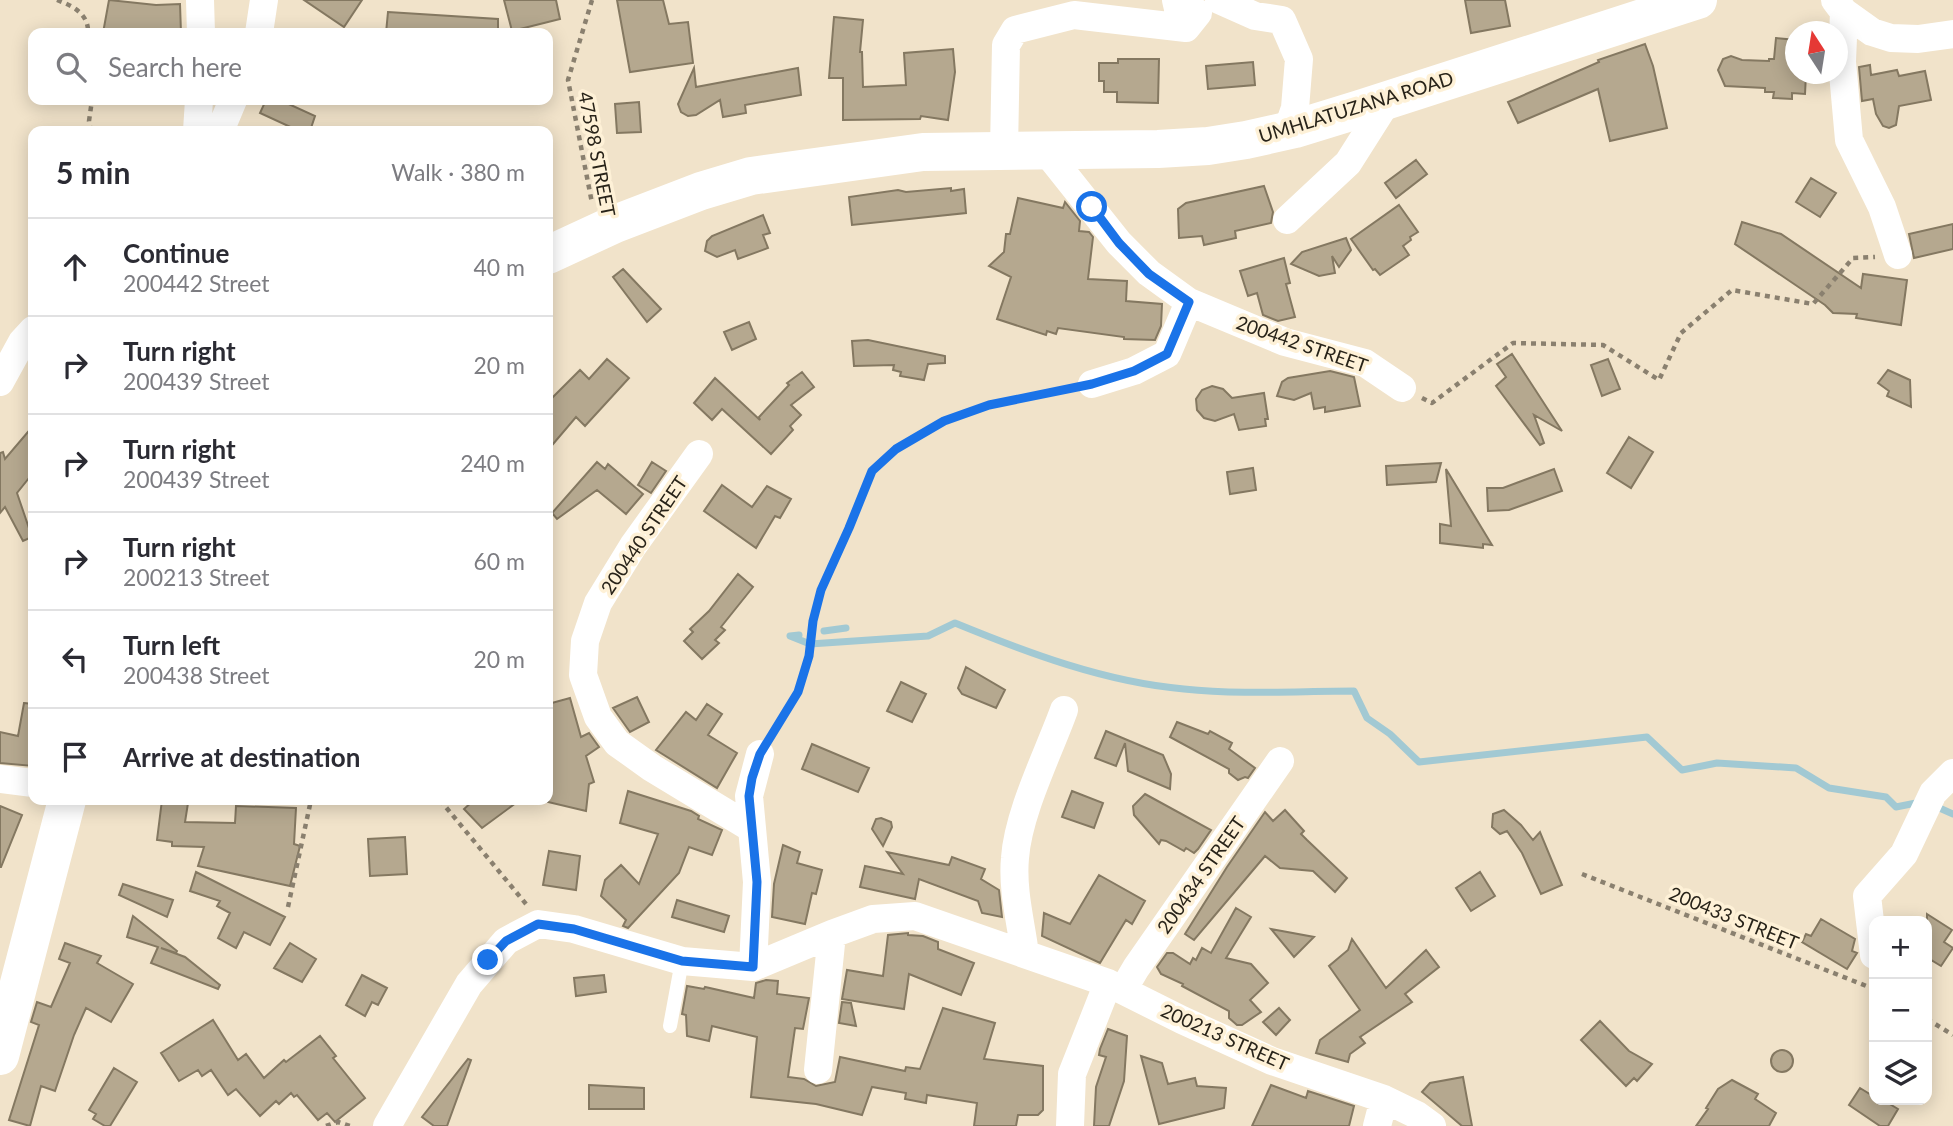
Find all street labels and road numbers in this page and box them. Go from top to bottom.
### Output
street label: UMHLATUZANA ROAD [1256,66,1456,147]
street label: 47598 STREET [574,90,621,218]
street label: 200442 STREET [1233,310,1371,377]
street label: 200440 STREET [596,471,692,598]
street label: 200434 STREET [1152,812,1249,938]
street label: 200433 STREET [1666,881,1802,954]
street label: 200213 STREET [1158,998,1293,1075]

